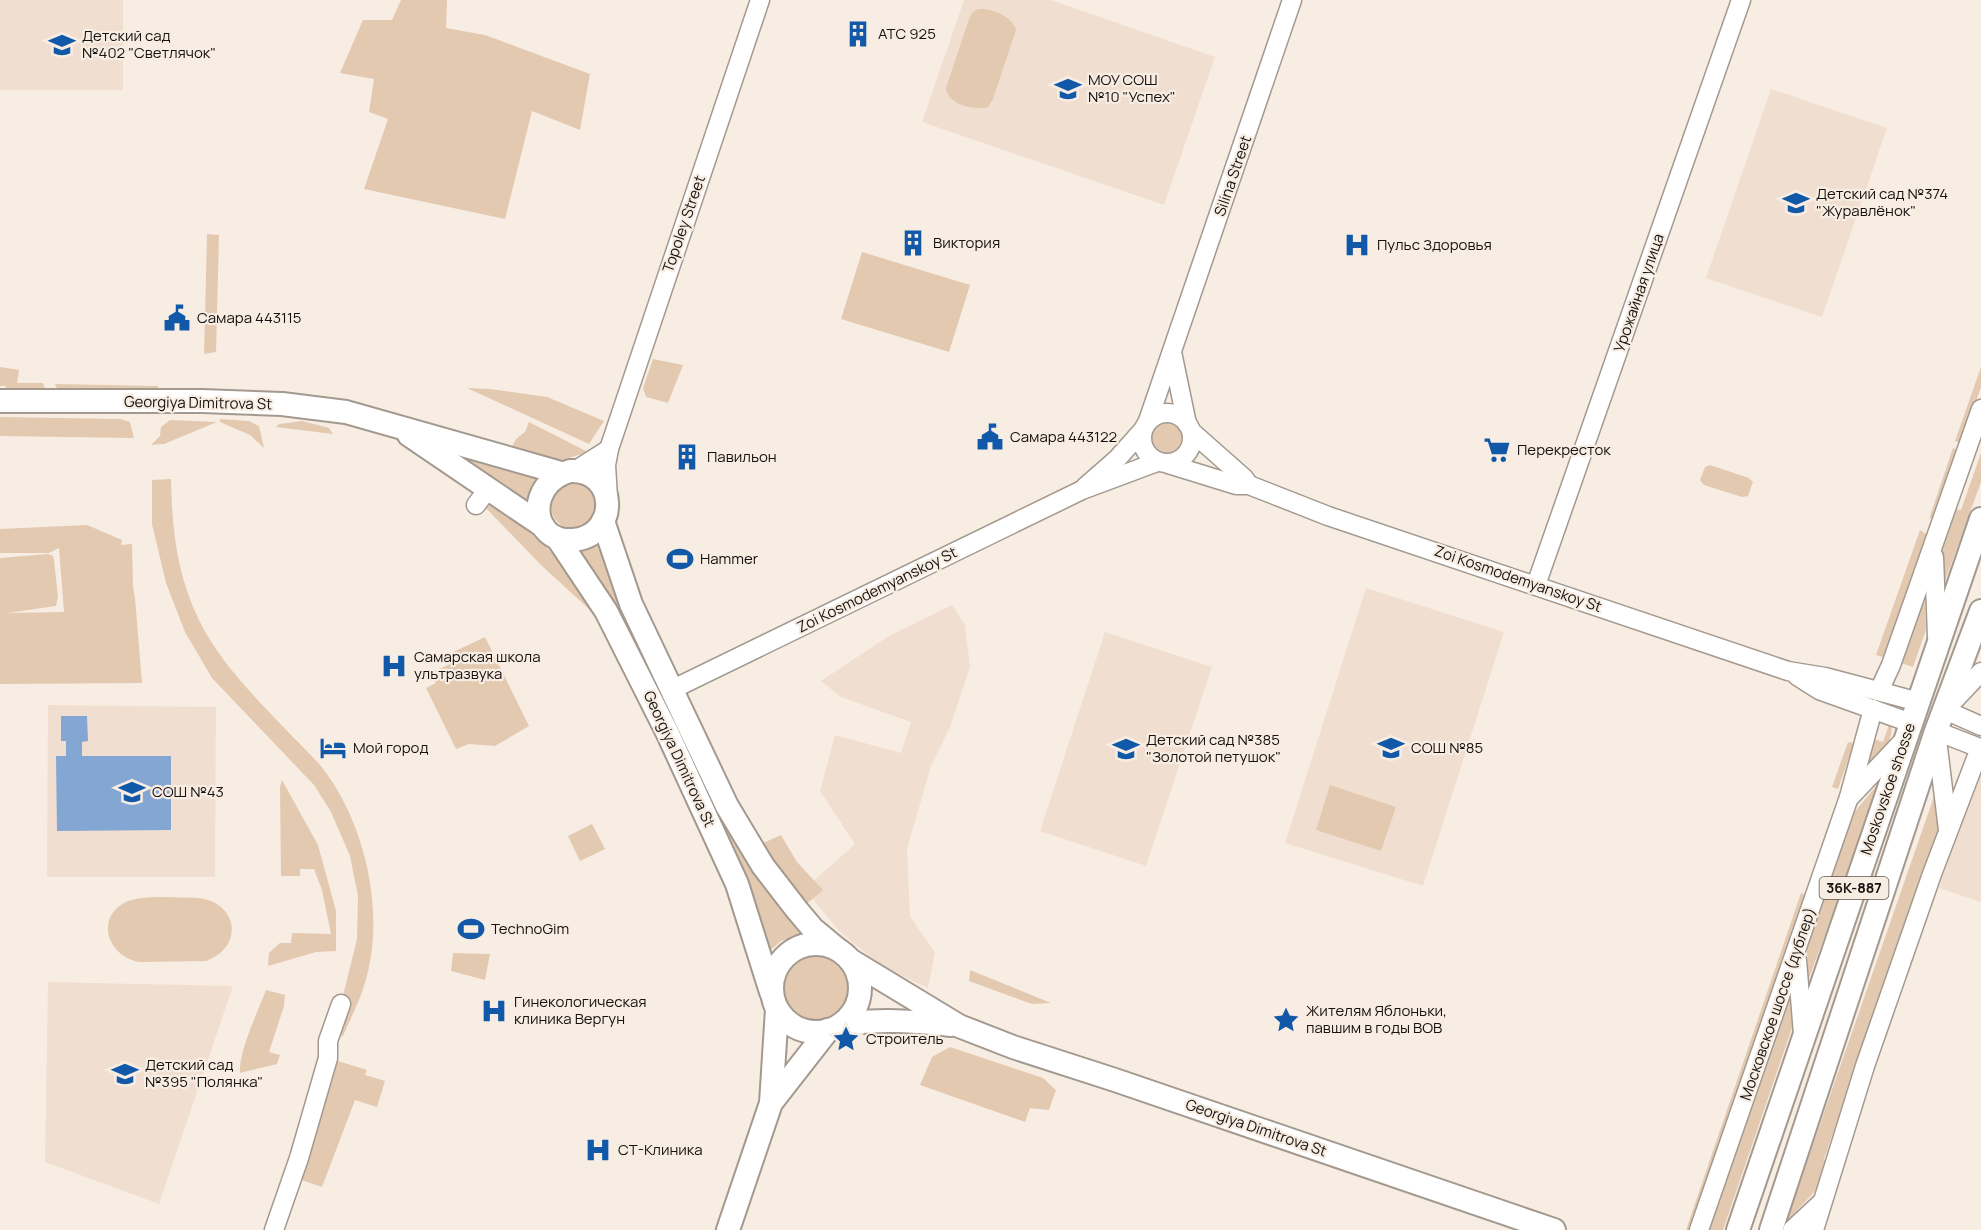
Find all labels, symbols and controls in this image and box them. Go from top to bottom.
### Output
building icon: АТС 925 [843,19,873,49]
place label: АТС 925 [878,23,936,44]
place label: Детский сад №402 "Светлячок" [82,25,216,63]
school or university icon: Детский сад №402 "Светлячок" [47,30,77,60]
place label: МОУ СОШ №10 "Успех" [1088,69,1176,107]
school or university icon: МОУ СОШ №10 "Успех" [1053,74,1083,104]
street label: Silina Street [1209,133,1256,219]
street label: Topoley Street [657,172,710,275]
place label: Детский сад №374 "Журавлёнок" [1816,183,1948,221]
school or university icon: Детский сад №374 "Журавлёнок" [1781,188,1811,218]
building icon: Виктория [898,228,928,258]
hospital icon: Пульс Здоровья [1342,230,1372,260]
street label: Урожайная улица [1608,231,1669,355]
place label: Виктория [933,232,1000,253]
place label: Пульс Здоровья [1377,234,1492,255]
public building icon: Самара 443115 [162,303,192,333]
place label: Самара 443115 [197,307,301,328]
street label: Georgiya Dimitrova St [124,391,272,414]
public building icon: Самара 443122 [975,422,1005,452]
place label: Самара 443122 [1010,426,1117,447]
supermarket icon: Перекресток [1482,435,1512,465]
place label: Перекресток [1517,439,1611,460]
building icon: Павильон [672,442,702,472]
place label: Павильон [707,446,777,467]
street label: Zoi Kosmodemyanskoy St [1432,540,1605,617]
street label: Zoi Kosmodemyanskoy St [793,542,960,638]
sports icon: Hammer [665,544,695,574]
place label: Hammer [700,548,759,569]
place label: Самарская школа ультразвука [414,646,541,684]
hospital icon: Самарская школа ультразвука [379,651,409,681]
street label: Georgiya Dimitrova St [639,687,720,830]
street label: Moskovskoe shosse [1855,720,1920,858]
place label: Детский сад №385 "Золотой петушок" [1146,729,1281,767]
hotel icon: Мой город [318,733,348,763]
school or university icon: СОШ №85 [1376,733,1406,763]
school or university icon: Детский сад №385 "Золотой петушок" [1111,734,1141,764]
place label: Мой город [353,737,428,758]
place label: СОШ №85 [1411,737,1483,758]
school or university icon: СОШ №43 [117,777,147,807]
place label: СОШ №43 [152,781,224,802]
road number: 36К-887 [1820,877,1888,899]
street label: Московское шоссе (дублер) [1735,905,1820,1103]
sports icon: TechnoGim [456,914,486,944]
place label: TechnoGim [491,918,569,939]
place label: Гинекологическая клиника Вергун [514,991,647,1029]
hospital icon: Гинекологическая клиника Вергун [479,996,509,1026]
place label: Жителям Яблоньки, павшим в годы ВОВ [1306,1000,1447,1038]
place icon: Жителям Яблоньки, павшим в годы ВОВ [1271,1005,1301,1035]
place icon: Строитель [831,1024,861,1054]
place label: Строитель [866,1028,944,1049]
place label: Детский сад №395 "Полянка" [145,1054,263,1092]
school or university icon: Детский сад №395 "Полянка" [110,1059,140,1089]
street label: Georgiya Dimitrova St [1183,1093,1330,1162]
hospital icon: СТ-Клиника [583,1135,613,1165]
place label: СТ-Клиника [618,1139,703,1160]

